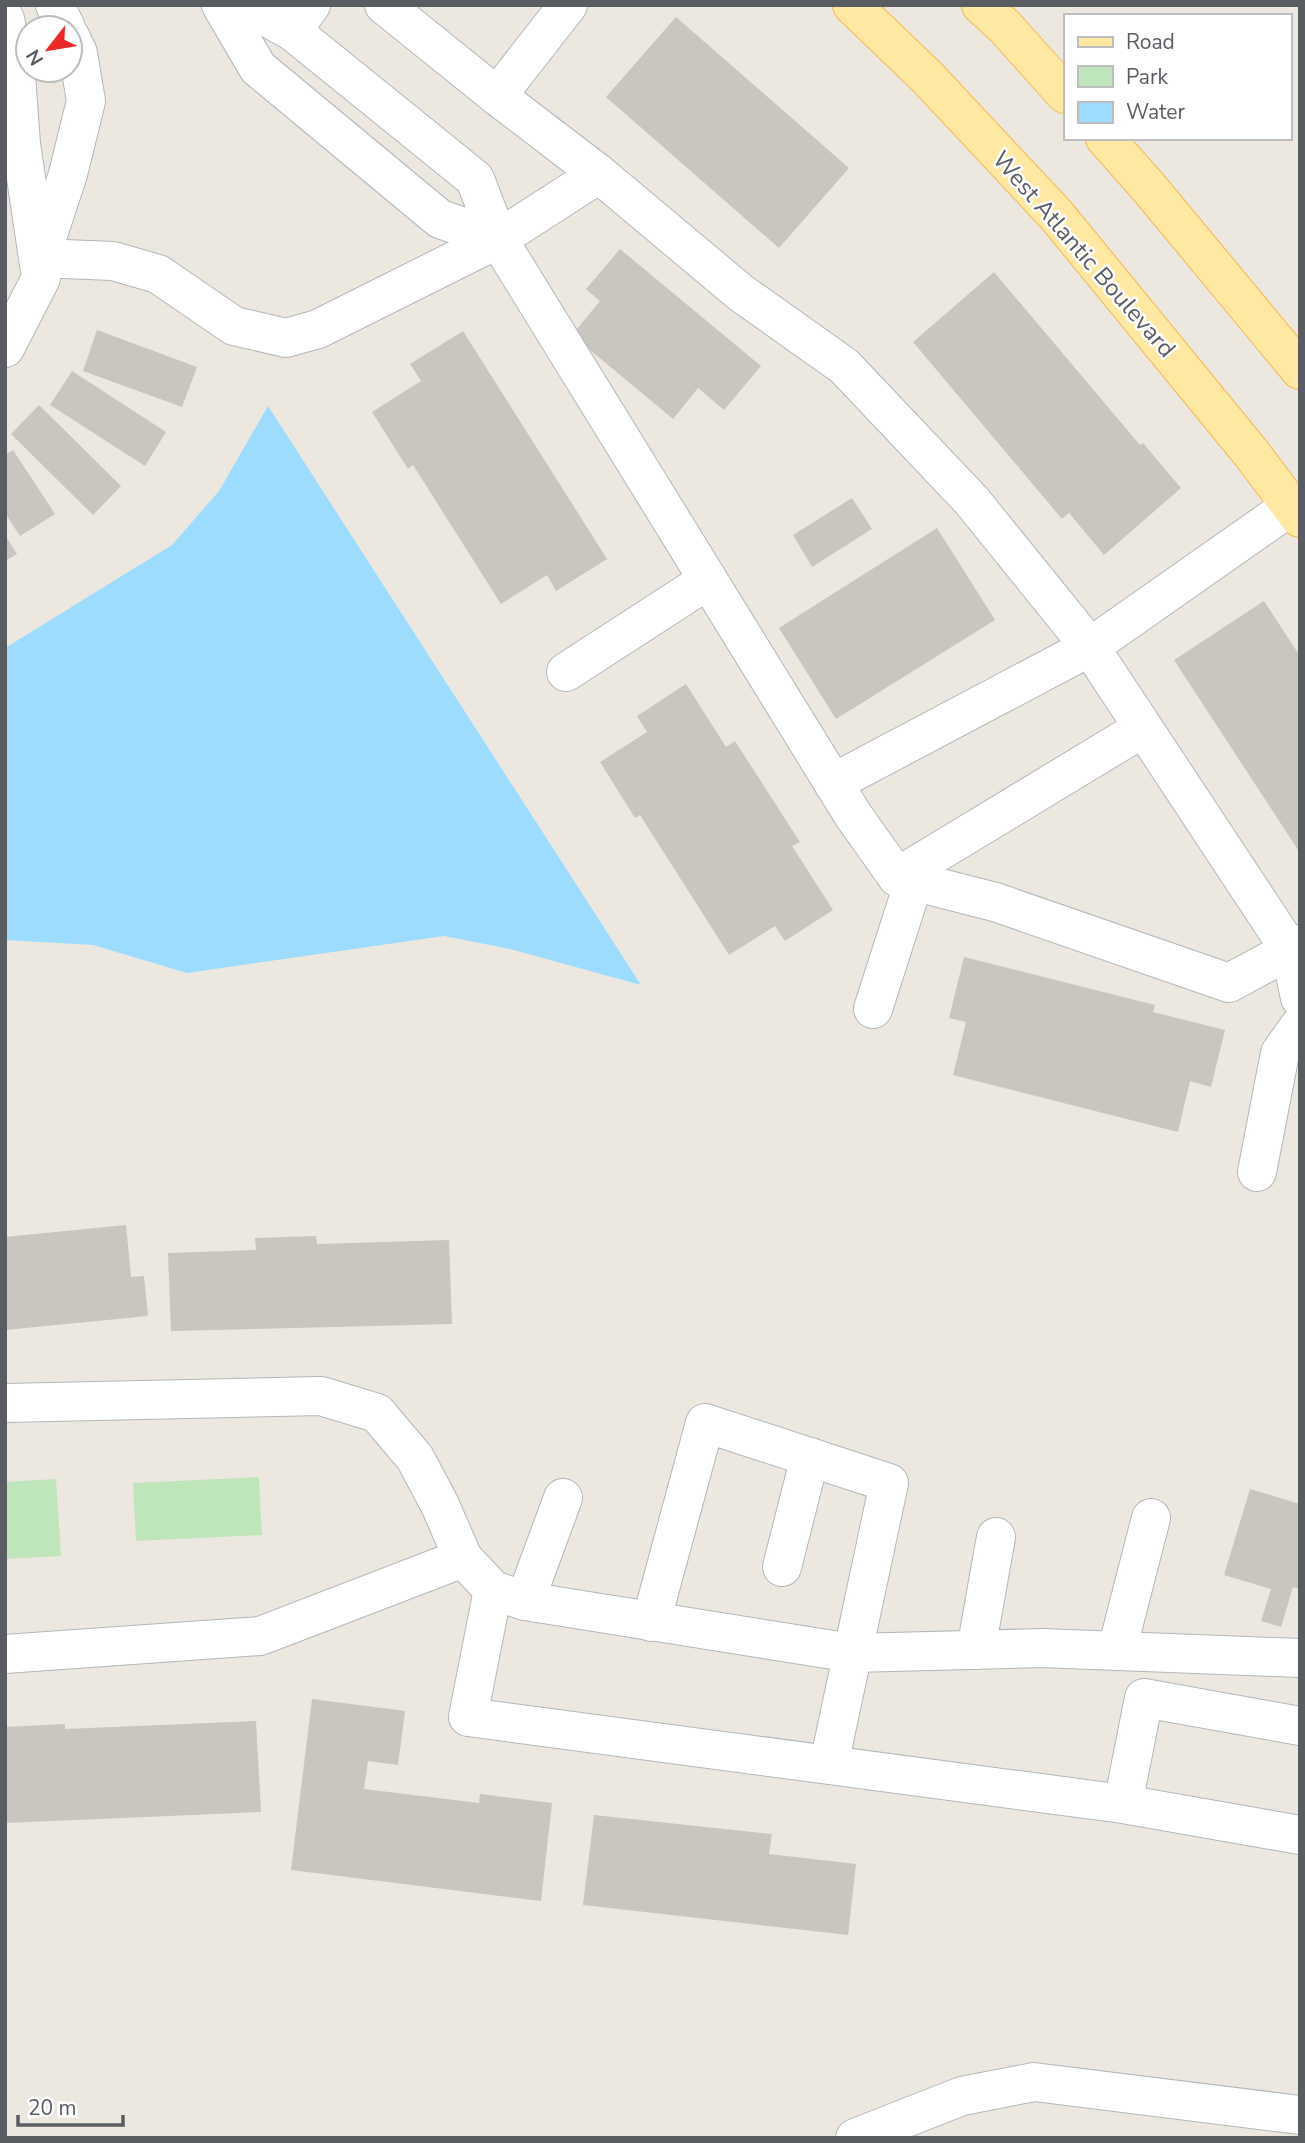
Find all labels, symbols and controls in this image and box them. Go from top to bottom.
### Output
north arrow [14,14,84,84]
legend [1064,14,1291,140]
text: Road [1126,28,1175,56]
text: N [20,44,50,70]
text: Park [1126,63,1168,91]
text: Water [1126,98,1185,126]
street label: West Atlantic Boulevard [985,144,1183,364]
scale bar [18,2084,122,2128]
text: 20 m [28,2094,77,2122]

